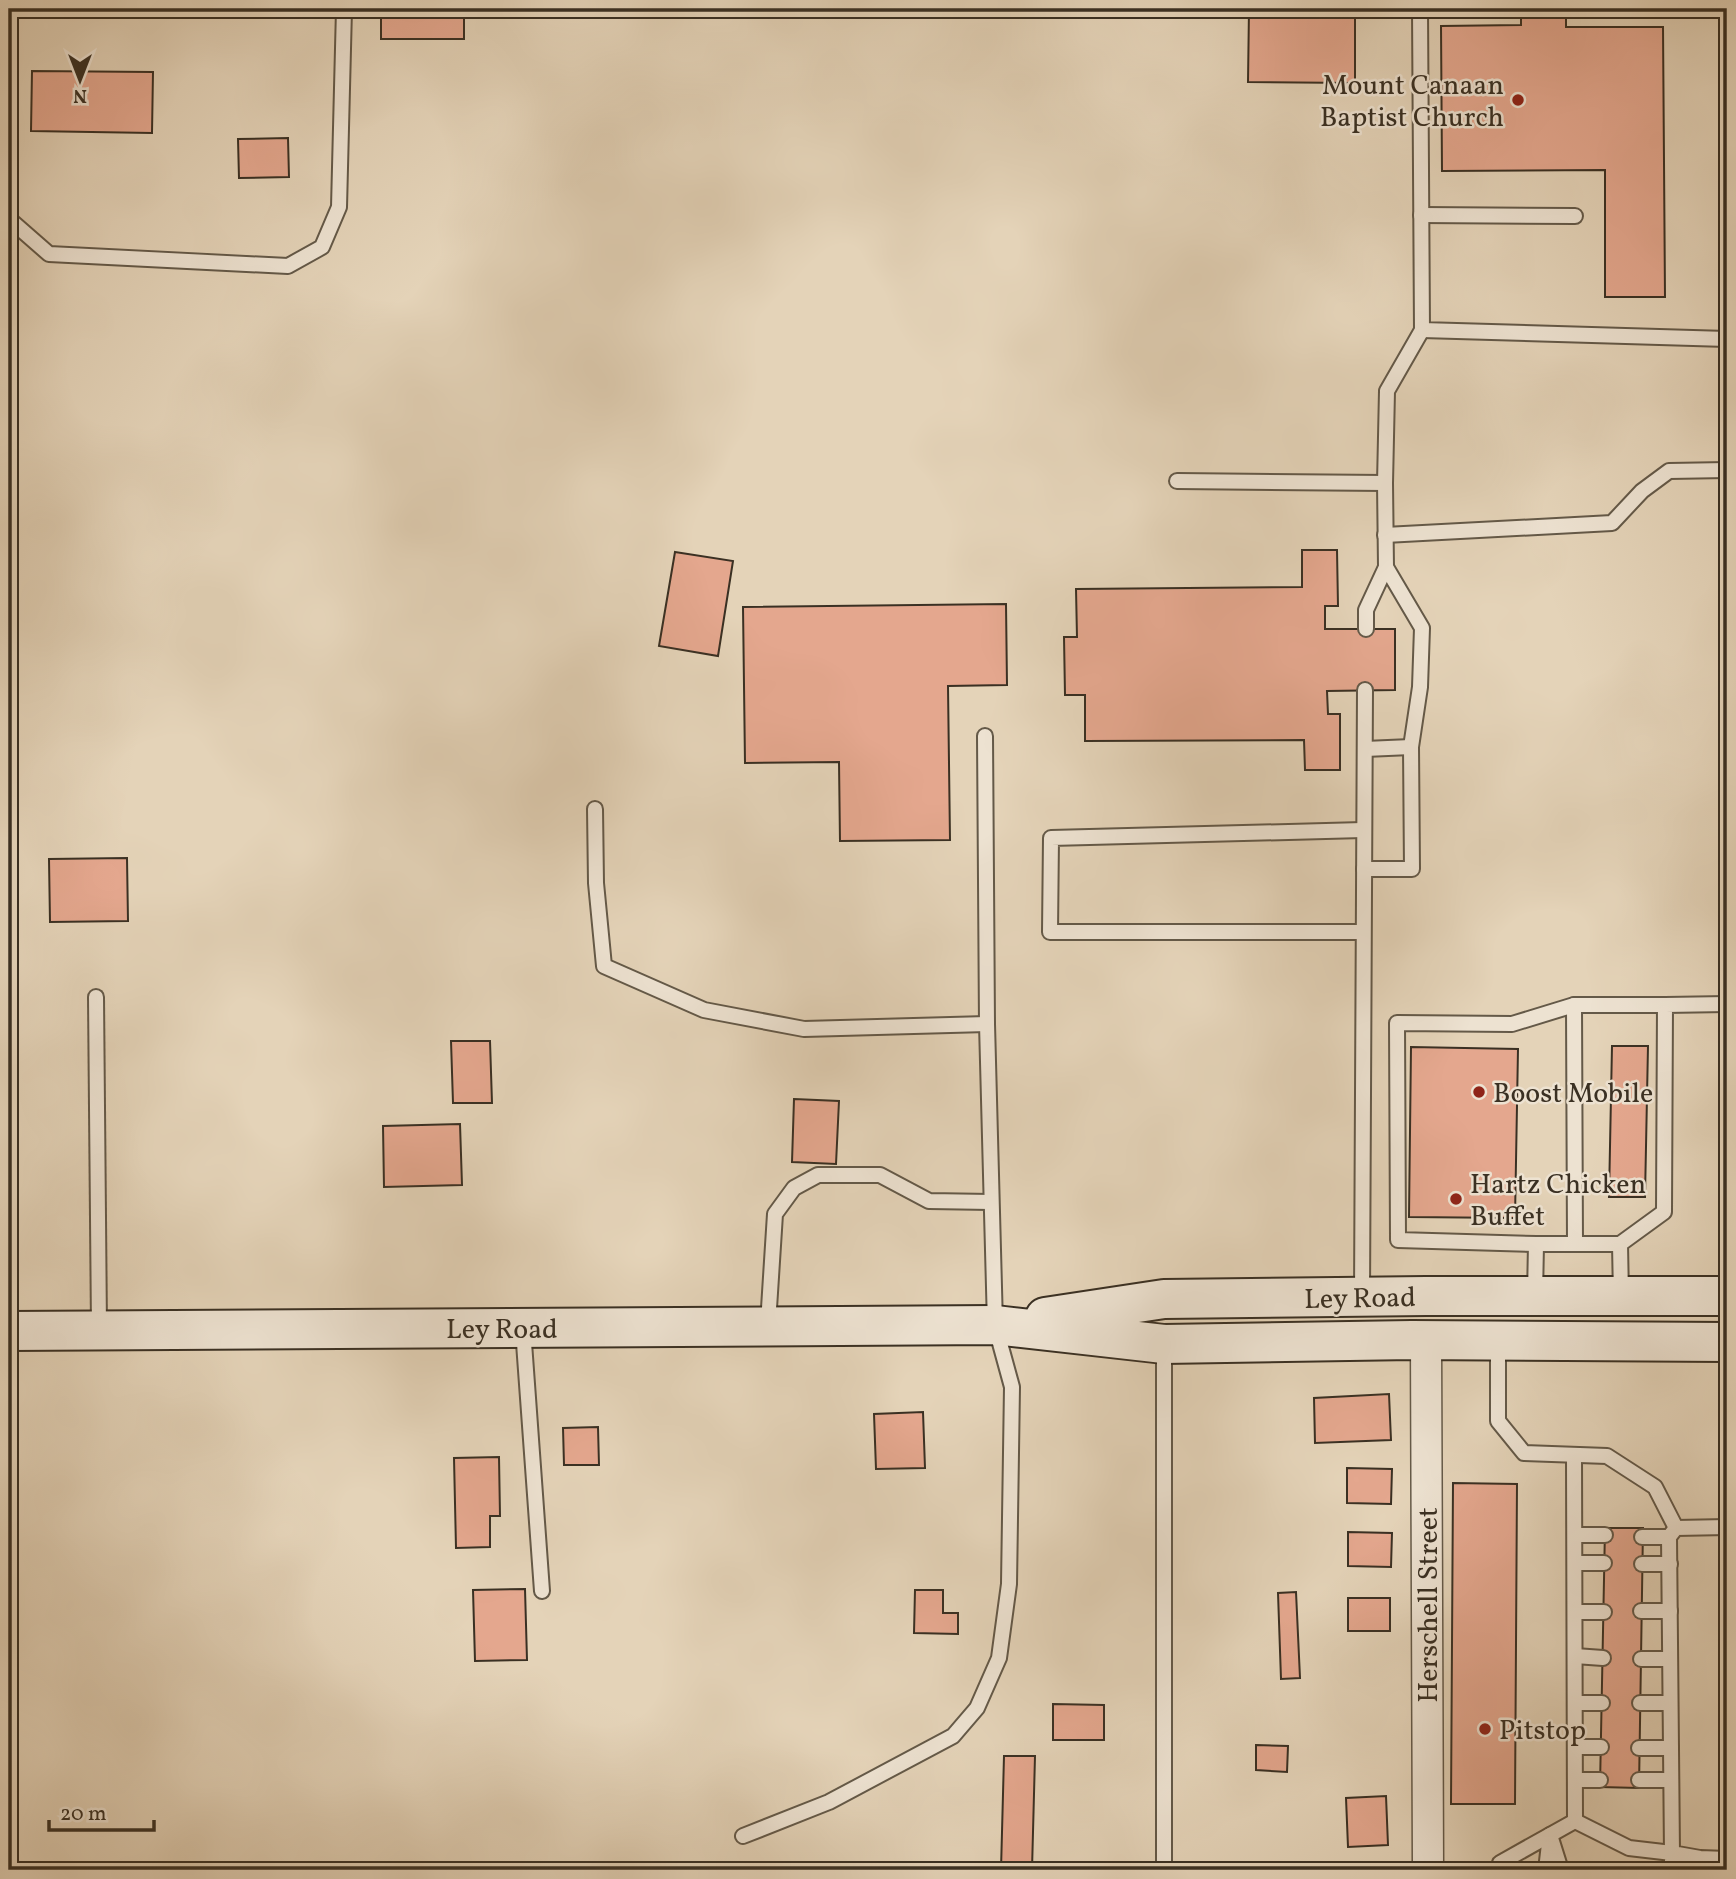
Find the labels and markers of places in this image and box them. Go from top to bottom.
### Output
place label: Mount Canaan Baptist Church [1320,67,1504,138]
marker: Mount Canaan Baptist Church [1510,92,1526,108]
place label: Boost Mobile [1493,1075,1653,1114]
marker: Boost Mobile [1471,1084,1487,1100]
place label: Hartz Chicken Buffet [1470,1166,1646,1237]
marker: Hartz Chicken Buffet [1448,1191,1464,1207]
place label: Pitstop [1499,1712,1586,1751]
marker: Pitstop [1477,1721,1493,1737]

